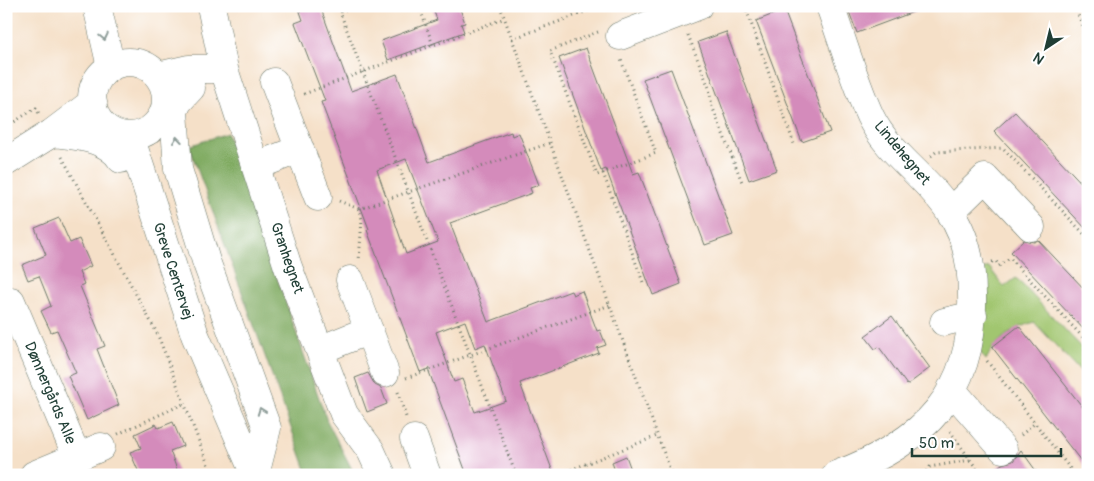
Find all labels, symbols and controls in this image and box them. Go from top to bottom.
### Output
north arrow [1022,22,1072,72]
one-way arrow [98,32,109,41]
text: N [1030,49,1048,68]
street label: Lindehegnet [870,117,935,190]
one-way arrow [172,136,183,144]
street label: Greve Centervej [148,220,198,322]
street label: Granhegnet [266,220,308,297]
street label: Dønnergårds Alle [20,339,80,447]
one-way arrow [256,407,266,416]
scale bar [912,426,1060,458]
text: 50 m [919,434,954,453]

